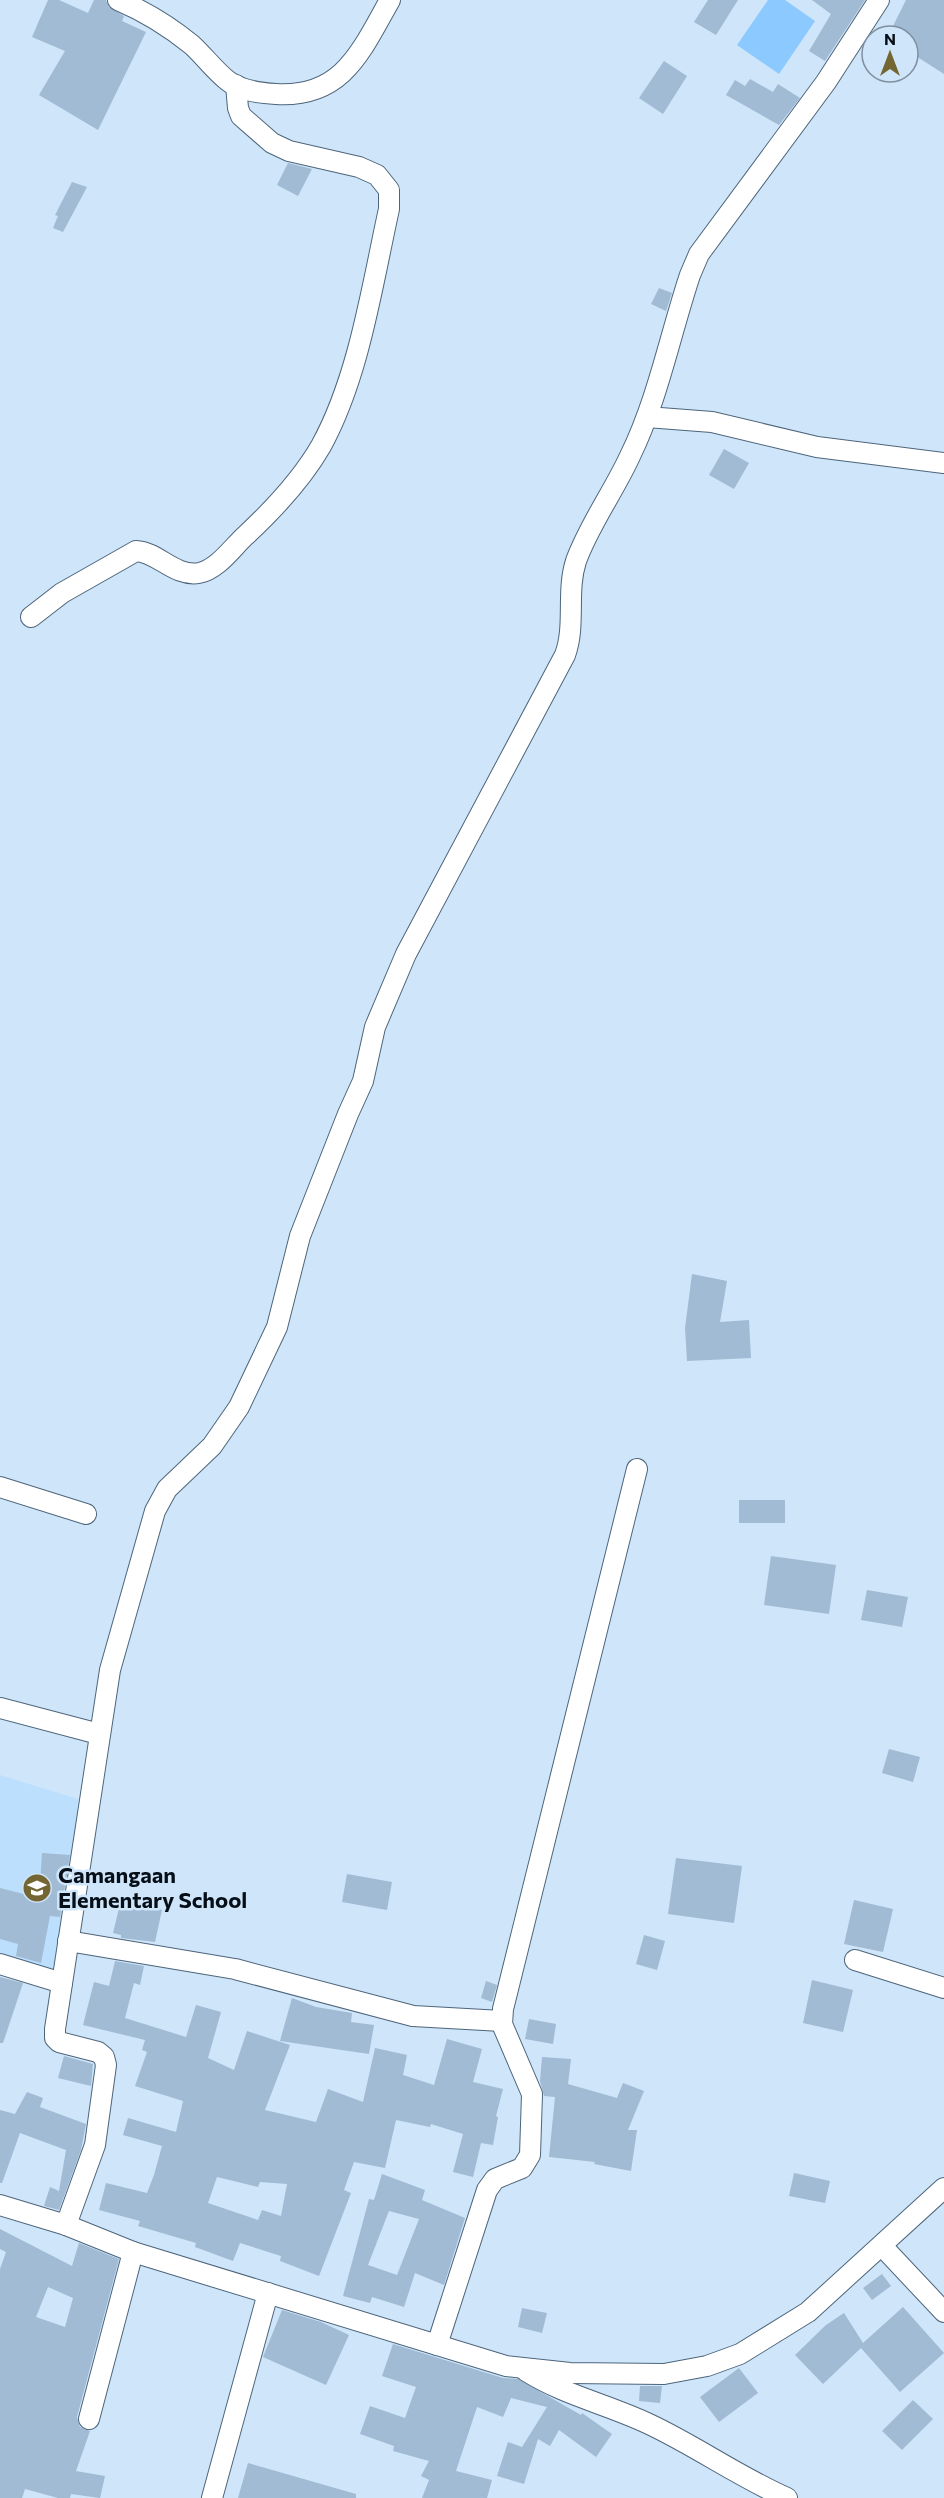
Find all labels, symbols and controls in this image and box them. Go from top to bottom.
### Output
north arrow [860,24,920,84]
text: N [884,29,896,48]
place label: Camangaan Elementary School [58,1861,247,1913]
school or university icon: Camangaan Elementary School [21,1872,53,1904]

